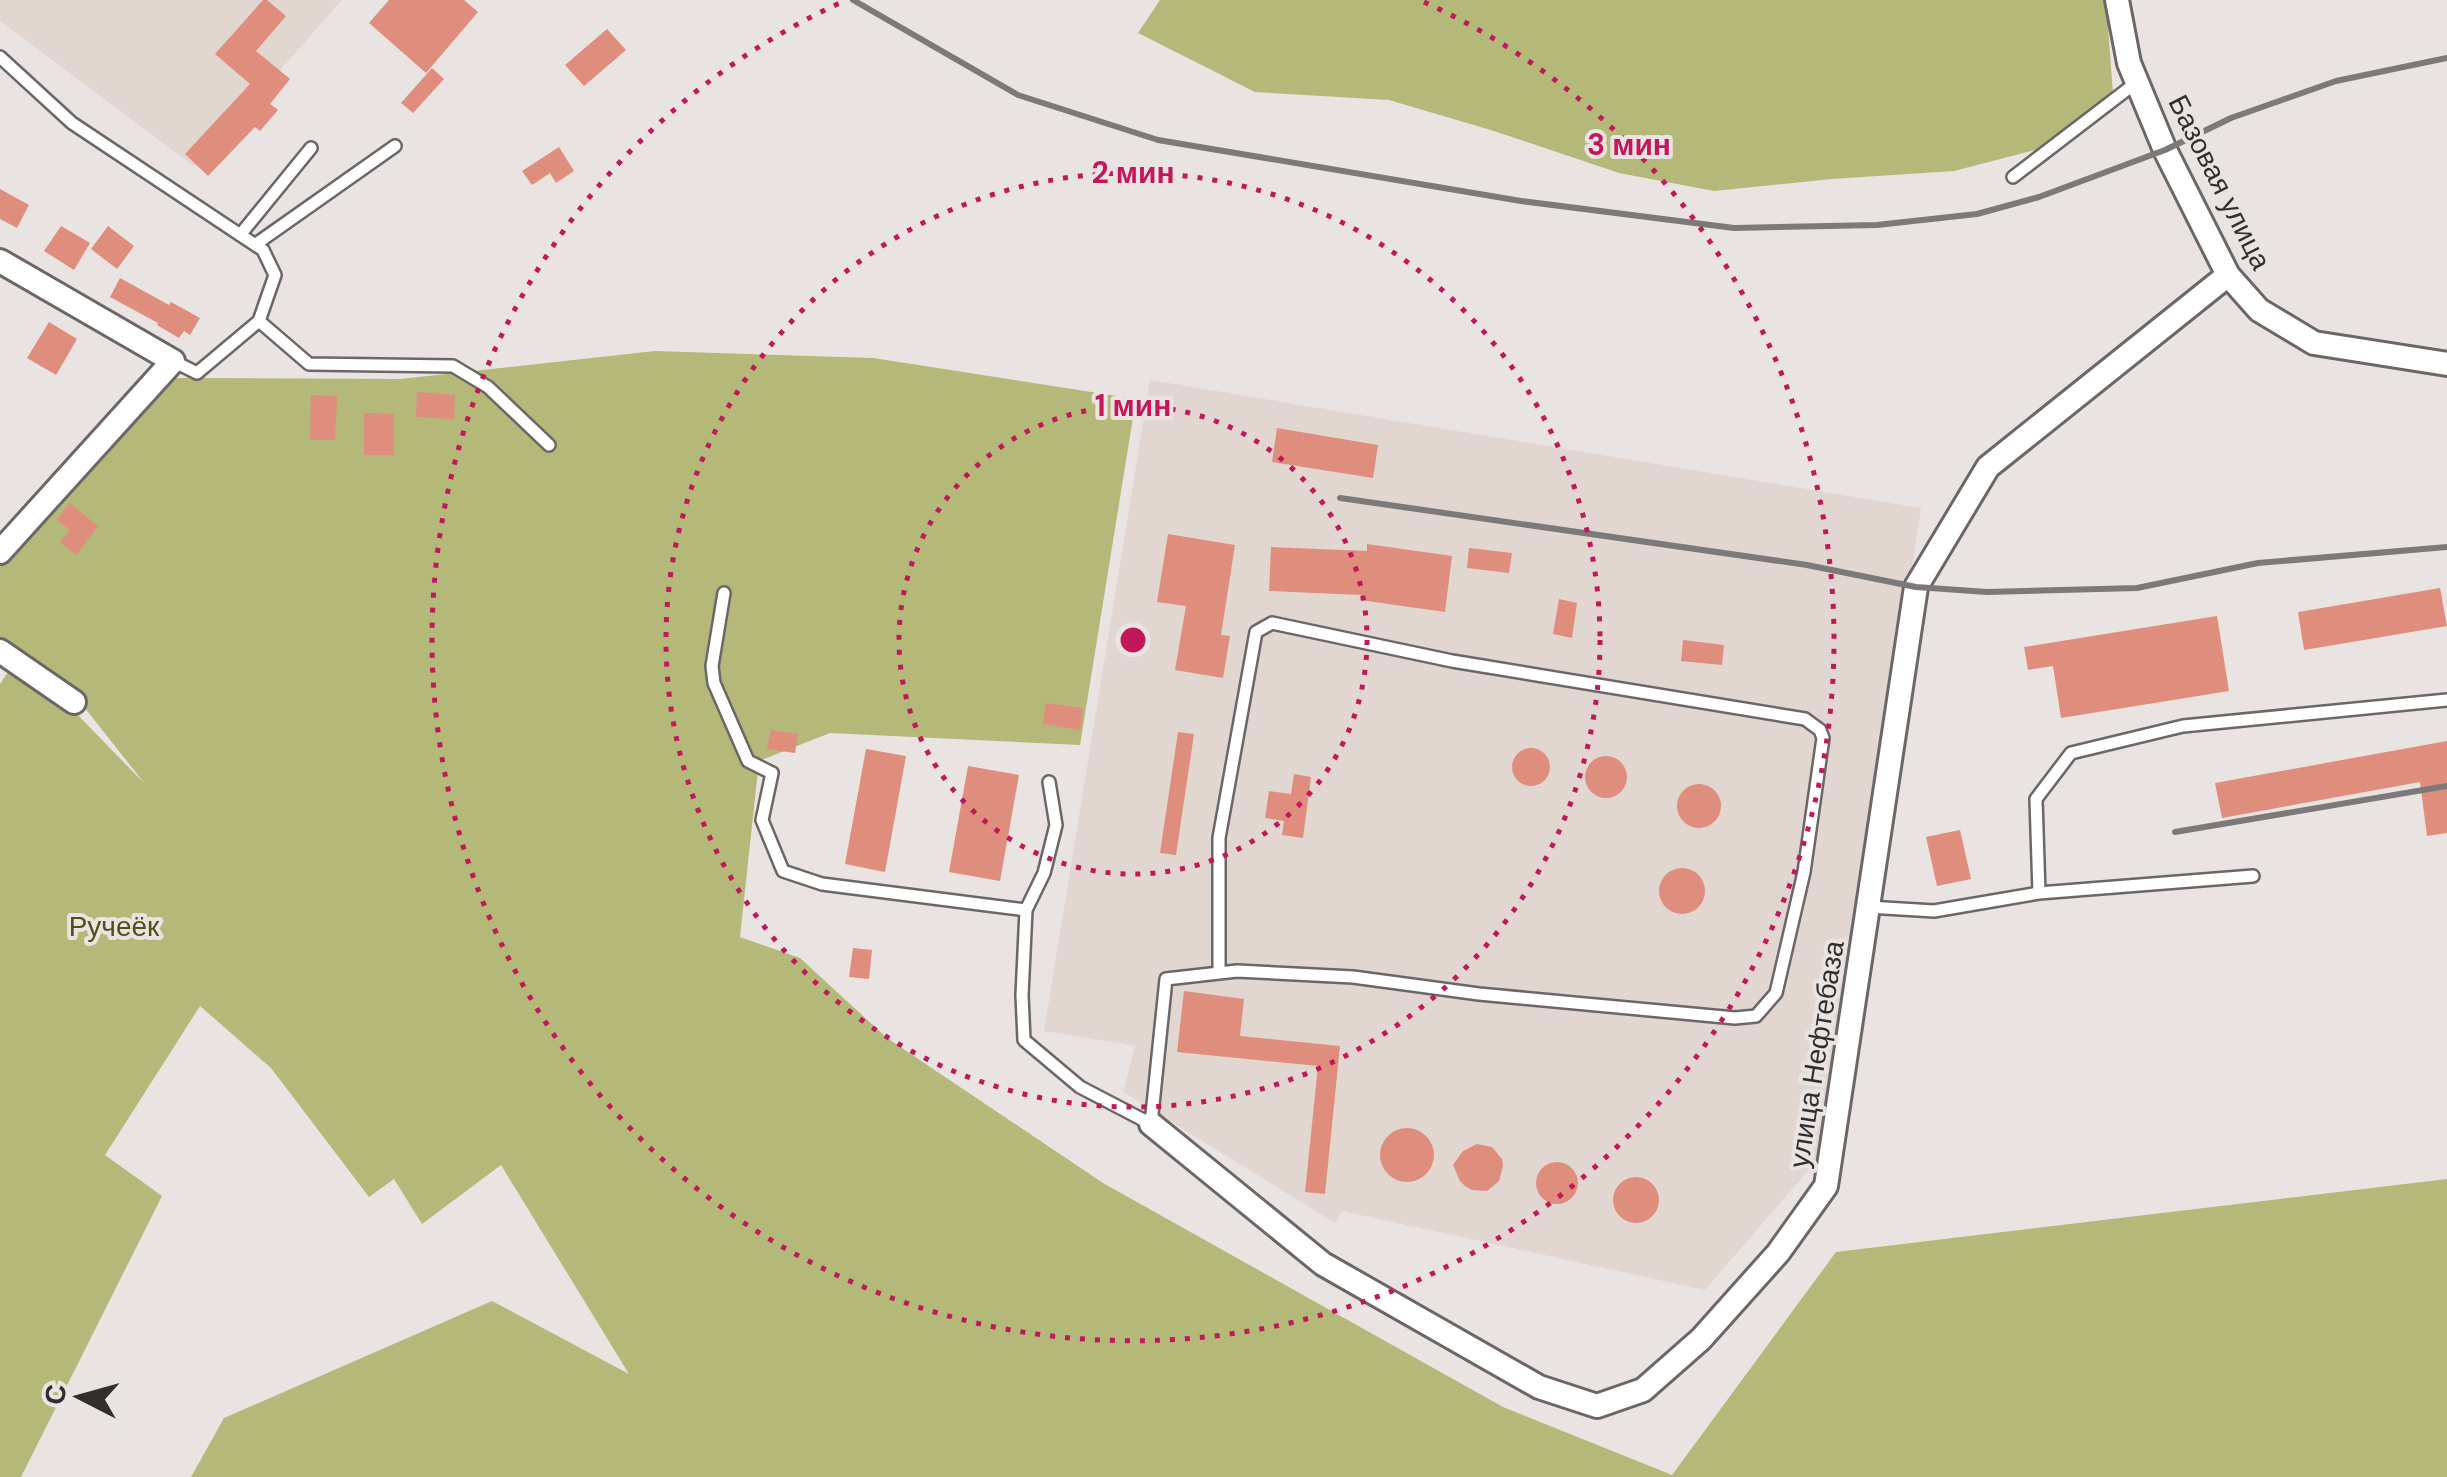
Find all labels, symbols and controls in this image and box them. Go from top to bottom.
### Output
street label: Базовая улица [2160,89,2280,276]
text: 3 мин [1587,125,1671,164]
text: 2 мин [1091,153,1175,192]
text: 1 мин [1095,386,1171,425]
centre of rings [1115,622,1151,658]
park label: Ручеёк [69,908,160,945]
street label: улица Нефтебаза [1780,937,1853,1170]
north arrow [30,1347,130,1447]
text: С [36,1382,75,1406]

